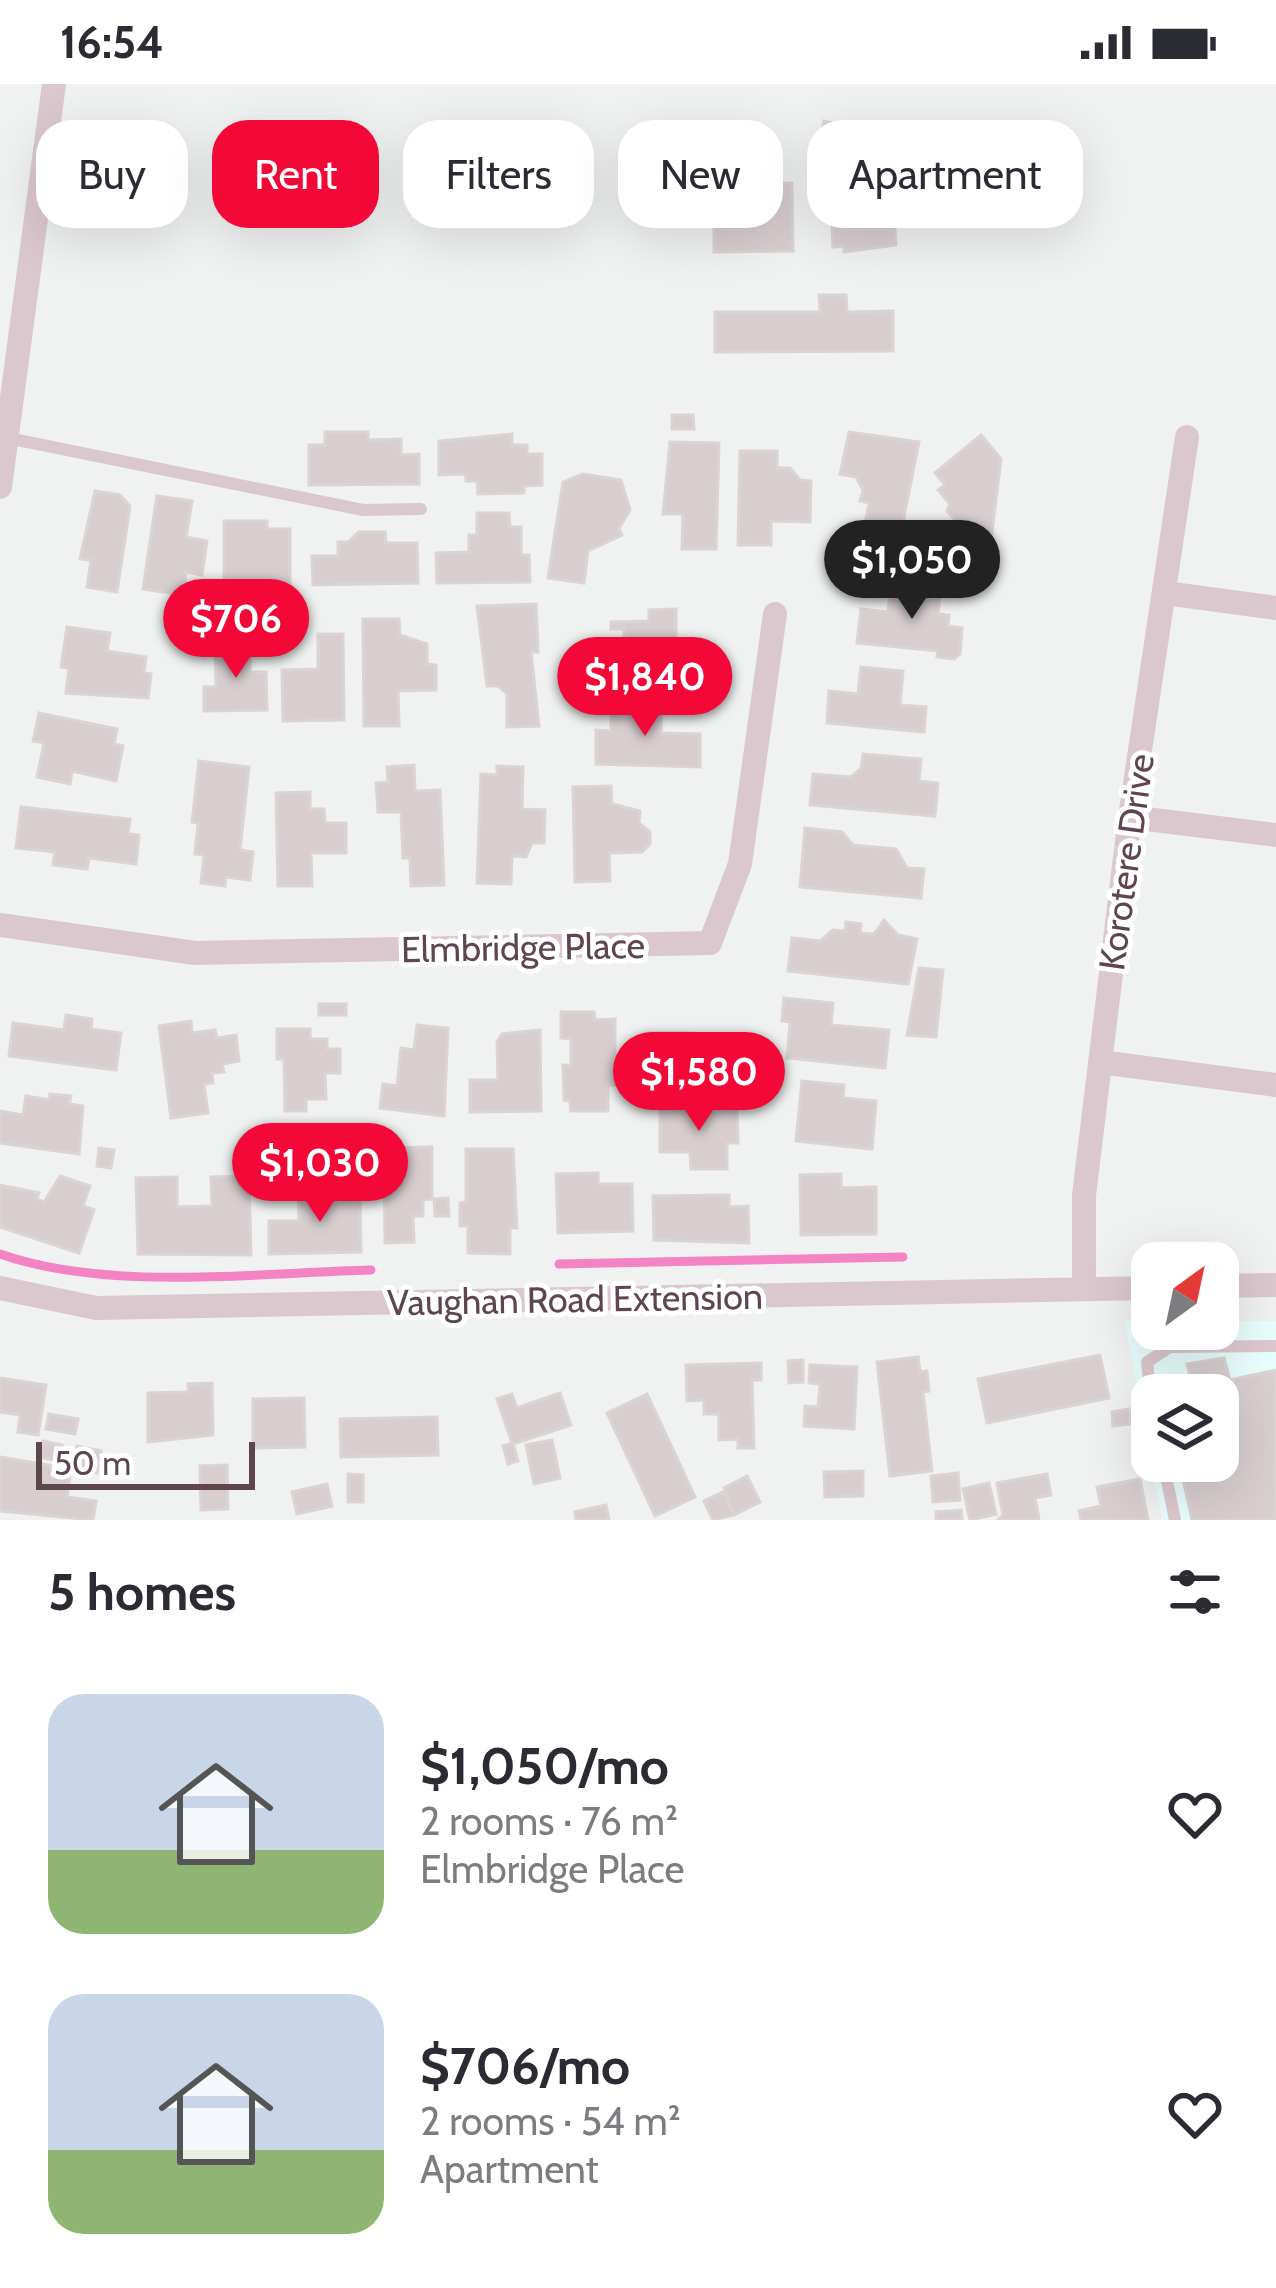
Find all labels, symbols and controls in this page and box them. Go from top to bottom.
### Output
text: 16:54 [60,15,164,69]
chip: Buy [36,120,188,228]
chip: Rent [212,120,379,228]
chip: Filters [403,120,594,228]
chip: New [618,120,783,228]
chip: Apartment [807,120,1083,228]
pin: $1,050 [814,520,1010,622]
text: $1,050 [851,535,973,583]
pin: $706 [165,579,307,681]
text: $706 [190,594,282,642]
pin: $1,840 [547,637,743,739]
text: $1,840 [584,652,706,700]
street label: Korotere Drive [1089,751,1163,973]
street label: Elmbridge Place [401,923,645,971]
pin: $1,580 [601,1032,797,1134]
text: $1,580 [640,1047,758,1095]
pin: $1,030 [222,1123,418,1225]
text: $1,030 [259,1138,381,1186]
north arrow [1131,1242,1239,1350]
map controls [1131,1242,1239,1482]
street label: Vaughan Road Extension [387,1274,763,1324]
button: layers [1131,1374,1239,1482]
scale bar [36,1436,255,1489]
text: 50 m [54,1443,131,1483]
icon: filters [1162,1559,1228,1625]
text: 5 homes [48,1561,236,1623]
text: $1,050/mo [420,1735,669,1797]
icon: home [144,1742,288,1886]
icon: heart [1162,1781,1228,1847]
text: 2 rooms · 76 m² [420,1797,678,1845]
text: Elmbridge Place [420,1845,685,1893]
text: $706/mo [420,2035,630,2097]
icon: home [144,2042,288,2186]
icon: heart [1162,2081,1228,2147]
text: 2 rooms · 54 m² [420,2097,681,2145]
text: Apartment [420,2145,599,2193]

